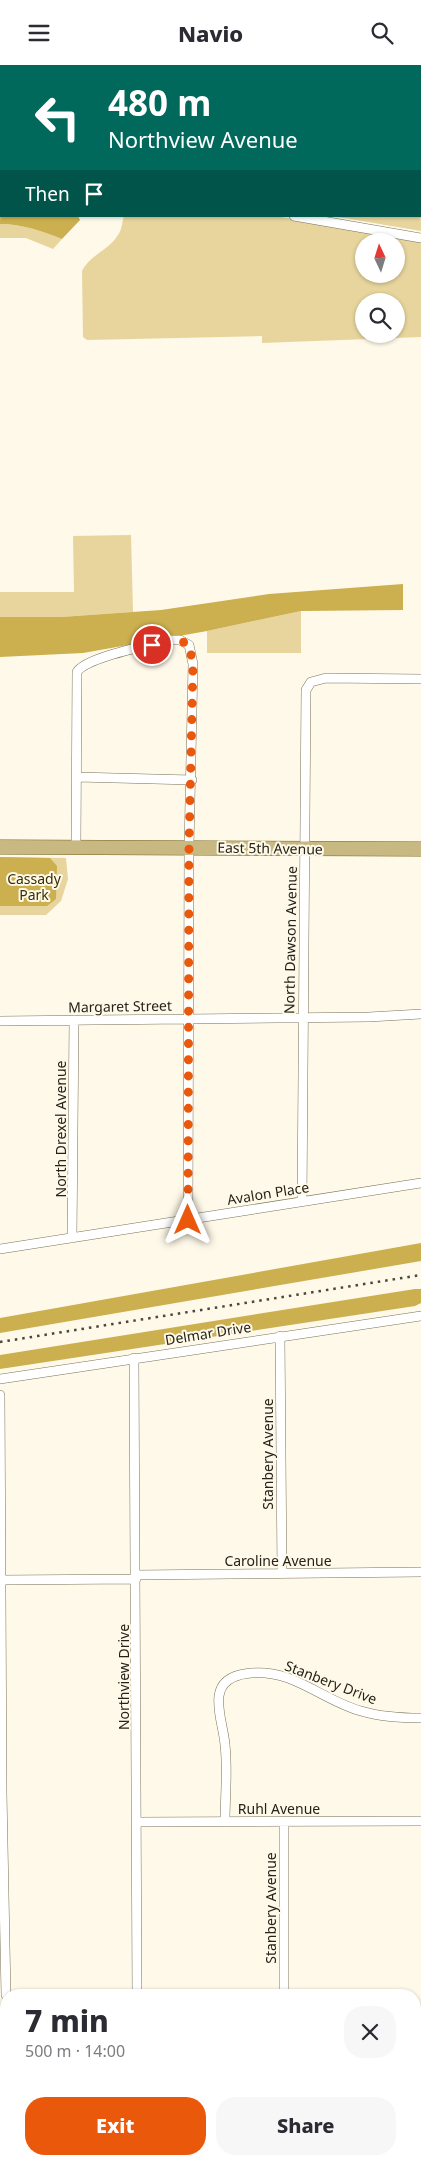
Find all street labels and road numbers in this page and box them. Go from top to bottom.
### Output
street label: East 5th Avenue [217,838,323,858]
street label: North Dawson Avenue [279,866,301,1014]
street label: Margaret Street [68,996,172,1016]
street label: North Drexel Avenue [51,1060,70,1198]
street label: Avalon Place [226,1177,310,1209]
street label: Delmar Drive [164,1317,252,1349]
street label: Stanbery Avenue [258,1398,277,1510]
street label: Caroline Avenue [224,1551,332,1570]
street label: Northview Drive [114,1624,133,1730]
street label: Stanbery Drive [282,1656,380,1708]
street label: Ruhl Avenue [238,1799,320,1818]
street label: Stanbery Avenue [261,1852,280,1964]

